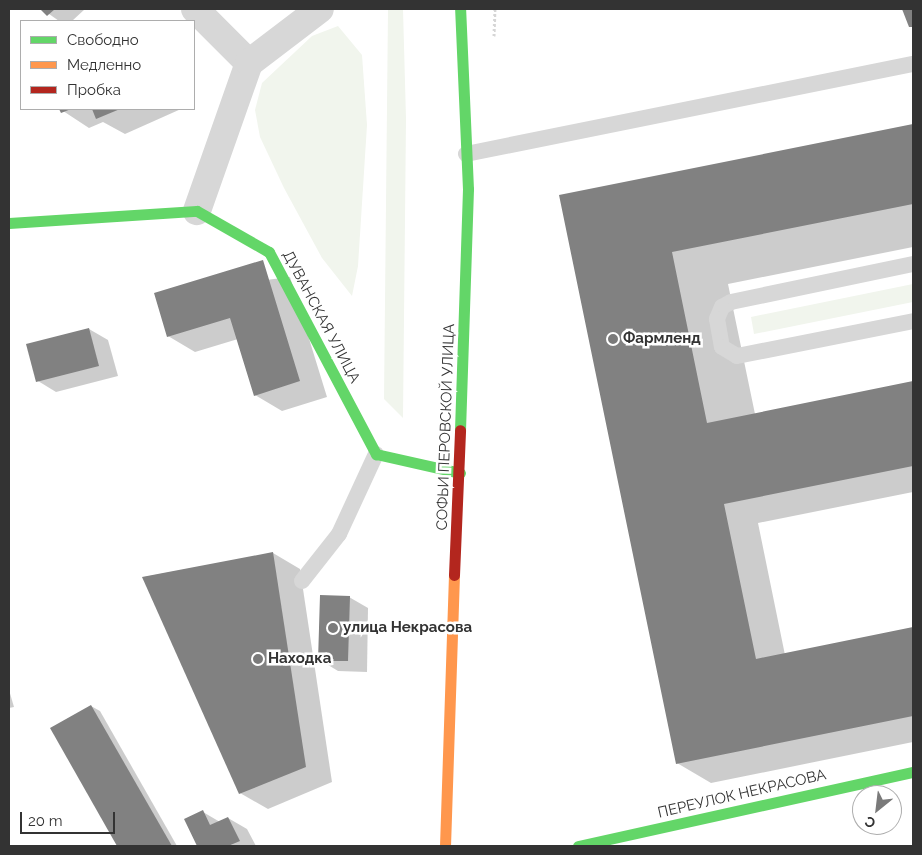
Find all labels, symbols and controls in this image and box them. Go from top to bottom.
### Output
legend [20,20,195,110]
text: Свободно [67,31,139,49]
text: Медленно [67,56,141,74]
text: Пробка [67,81,121,99]
street label: ДУВАНСКАЯ УЛИЦА [278,248,364,386]
street label: СОФЬИ ПЕРОВСКОЙ УЛИЦА [433,323,459,531]
place label: Фармленд [623,330,701,348]
marker: Фармленд [607,333,619,345]
place label: улица Некрасова [343,619,472,637]
marker: улица Некрасова [327,622,339,634]
place label: Находка [268,650,331,668]
marker: Находка [252,653,264,665]
street label: ПЕРЕУЛОК НЕКРАСОВА [656,766,828,822]
north arrow [852,785,902,835]
scale bar [22,802,118,834]
text: 20 m [28,812,63,830]
text: С [862,813,878,832]

